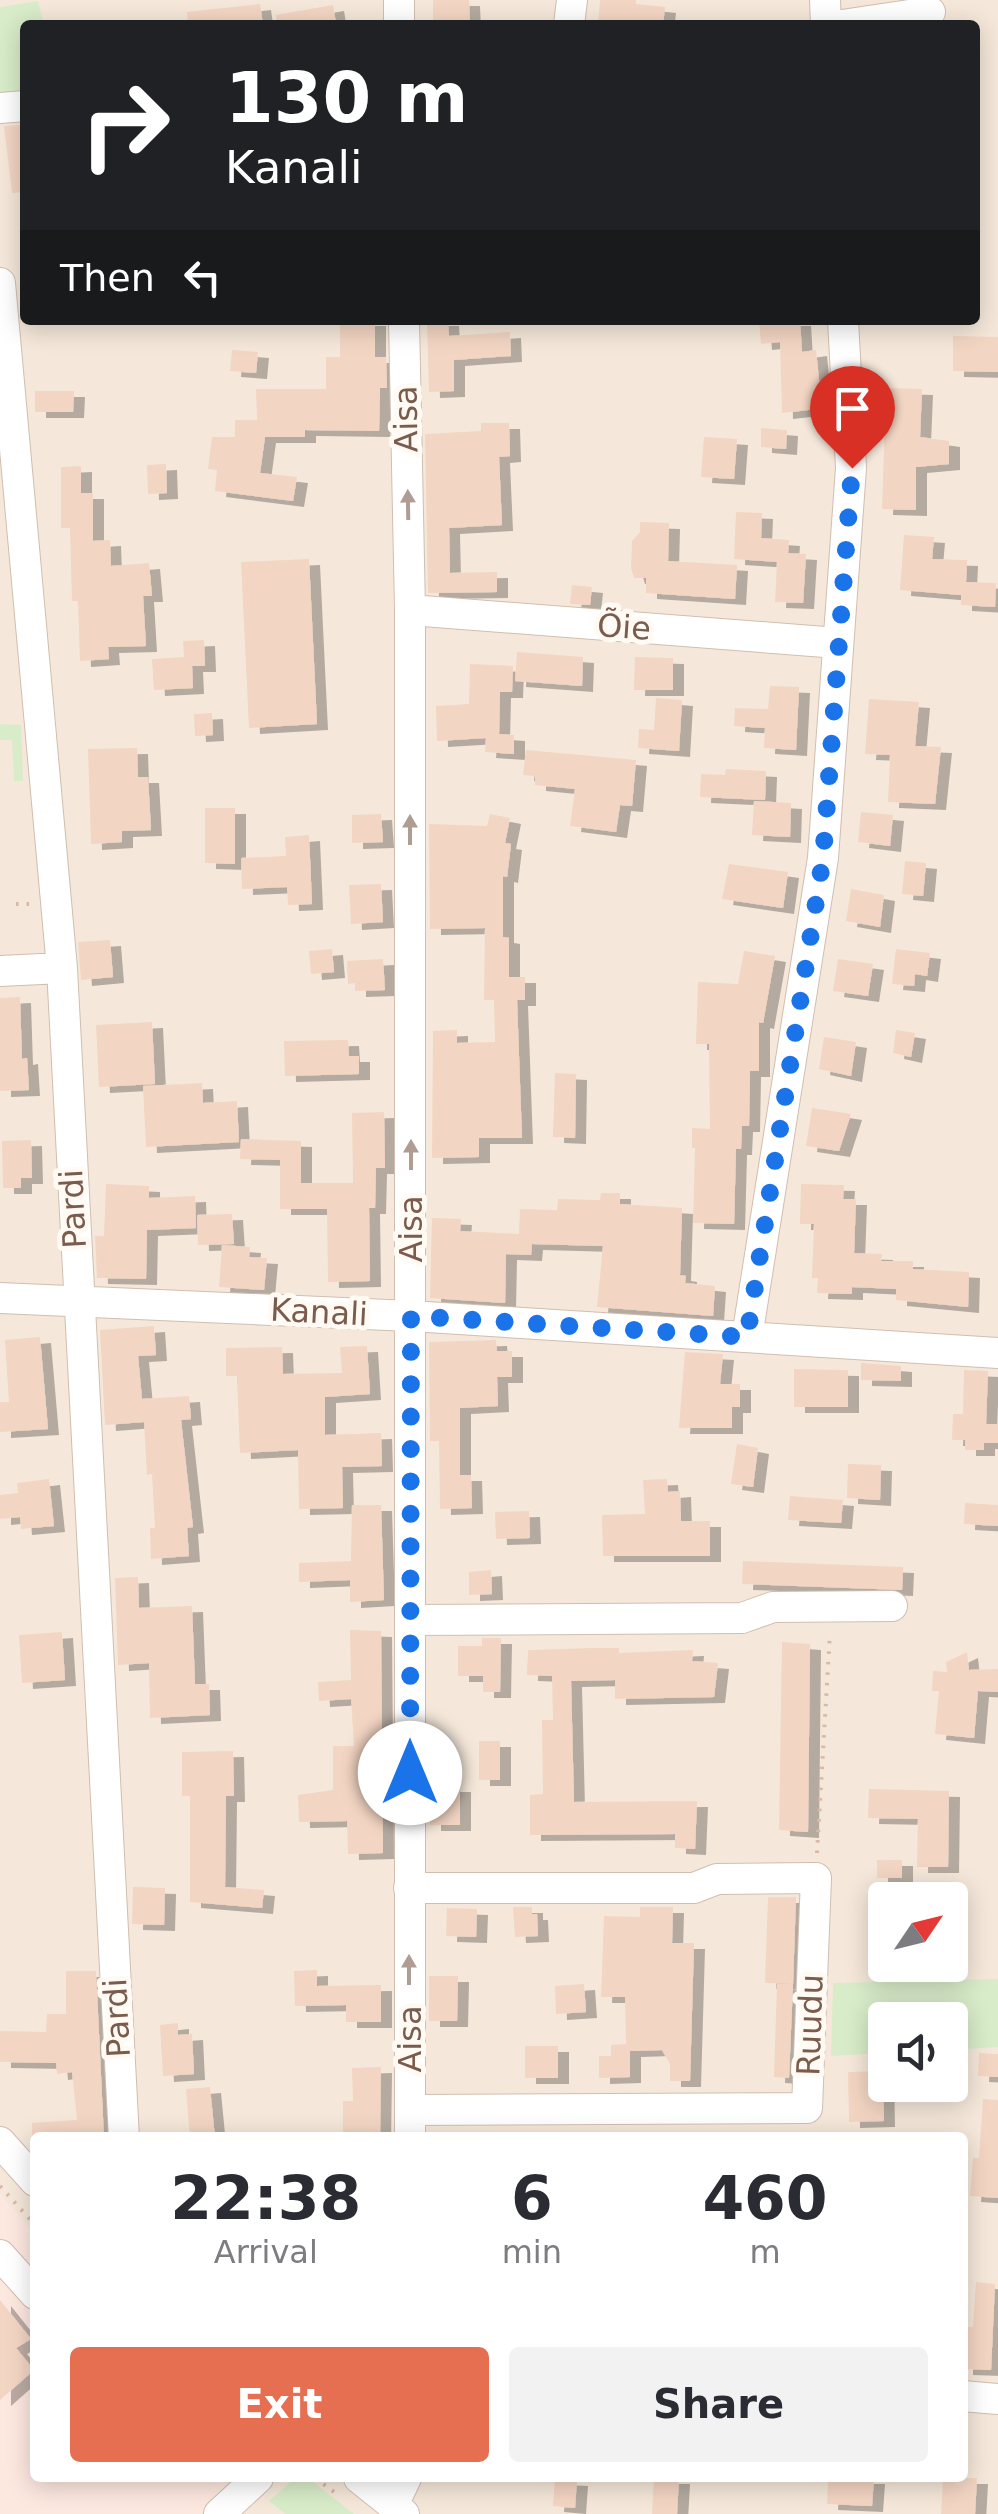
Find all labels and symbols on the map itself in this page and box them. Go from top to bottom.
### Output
pin [810,366,895,469]
street label: Aisa [386,385,426,453]
one-way arrow [400,489,416,521]
street label: Õie [596,606,652,648]
one-way arrow [402,814,418,846]
one-way arrow [403,1139,419,1171]
street label: Pardi [52,1168,94,1250]
street label: Aisa [392,1195,430,1263]
street label: Kanali [269,1290,369,1334]
position arrow [358,1721,462,1825]
north arrow [868,1882,968,1982]
one-way arrow [401,1954,417,1986]
street label: Ruudu [789,1973,831,2077]
street label: Pardi [96,1977,138,2059]
street label: Aisa [391,2005,429,2073]

